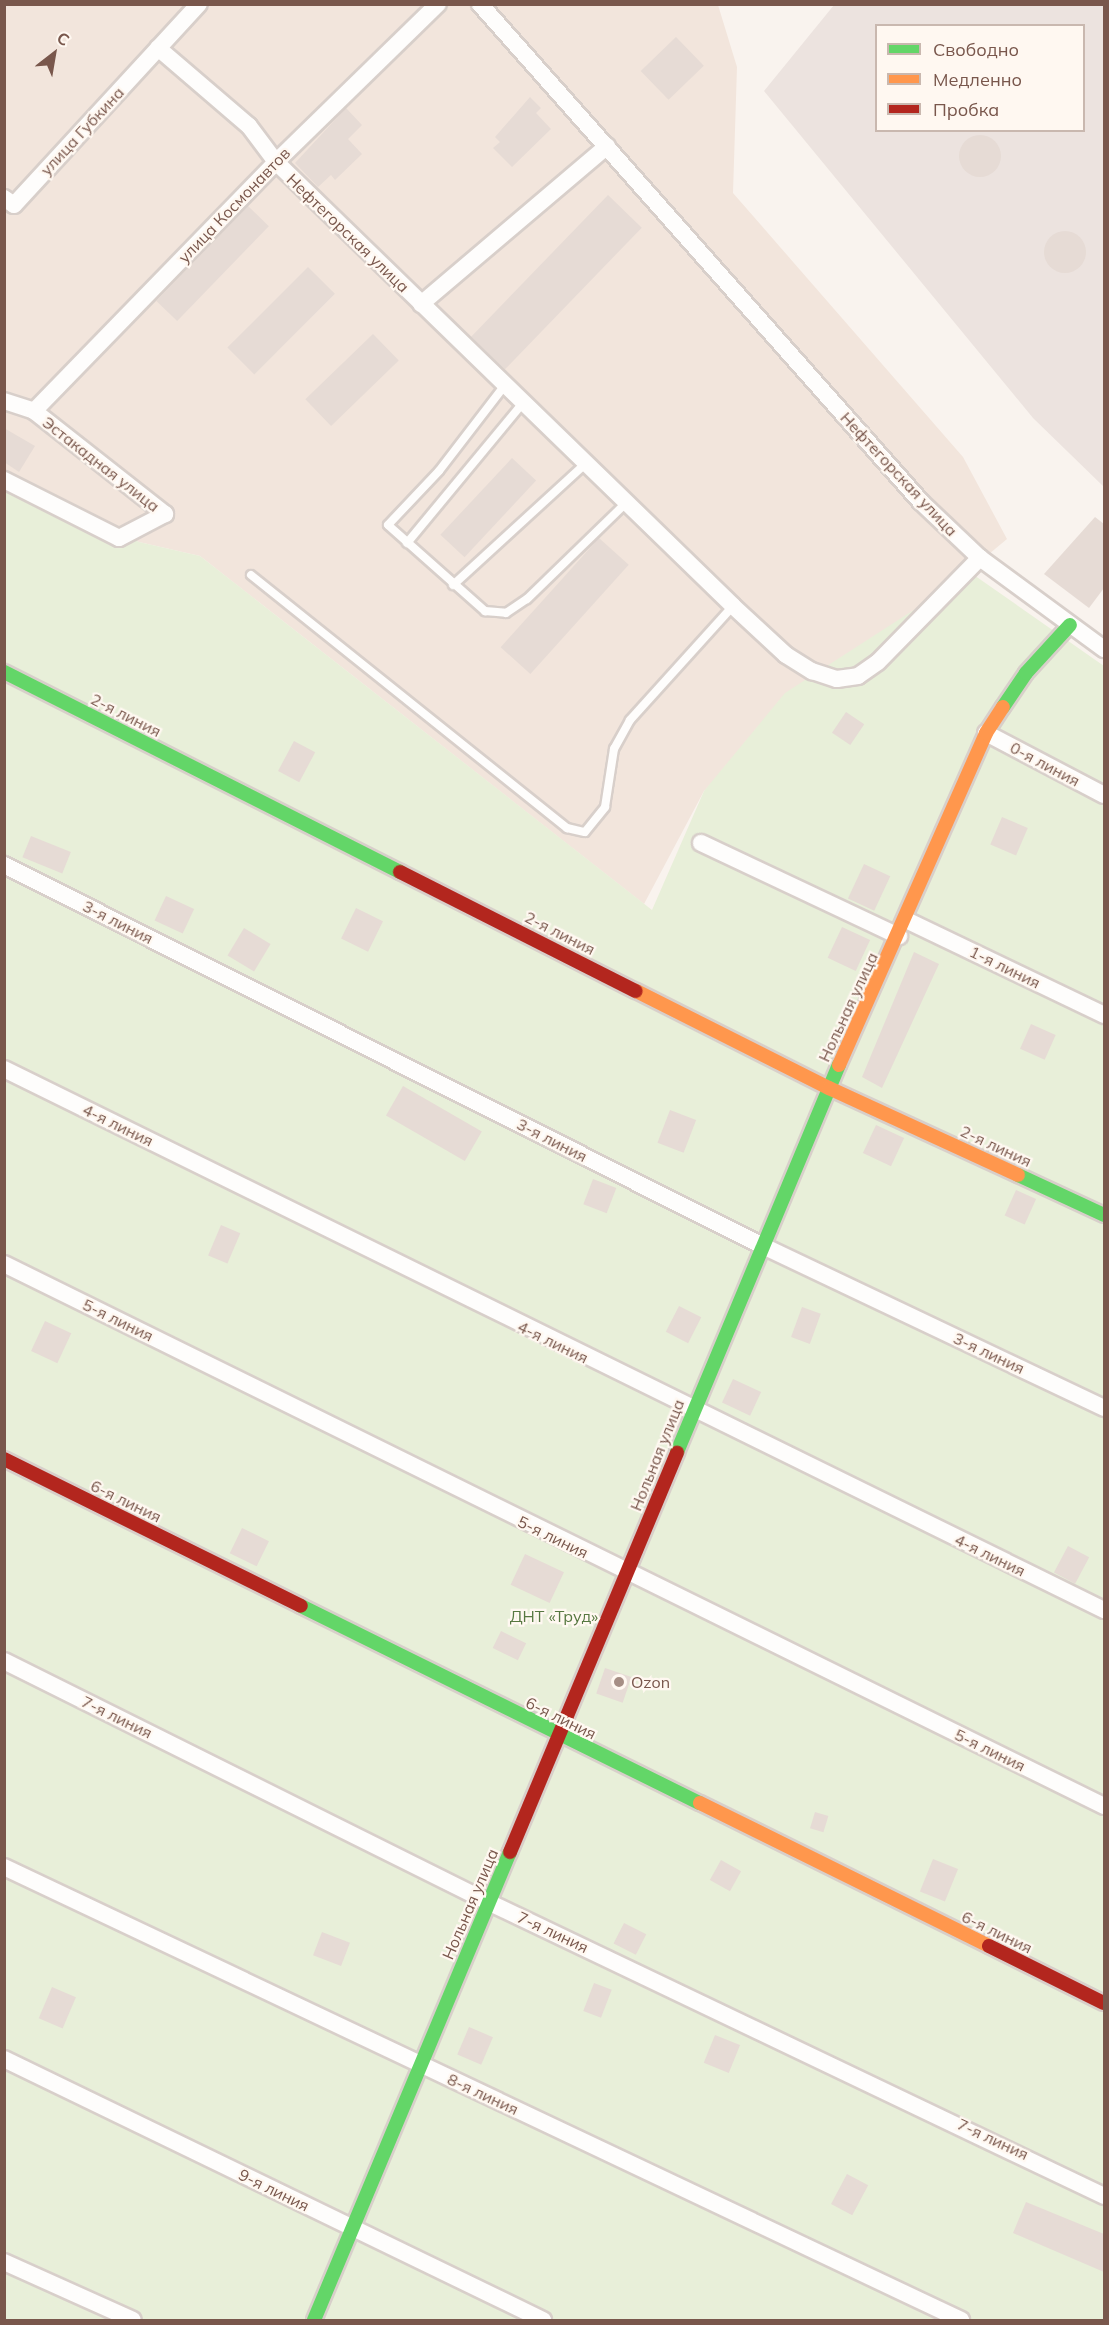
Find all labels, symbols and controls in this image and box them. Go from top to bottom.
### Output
north arrow [24,24,84,84]
legend [875,24,1085,132]
text: С [53,27,73,50]
text: Свободно [933,38,1019,61]
text: Медленно [933,68,1022,91]
street label: улица Губкина [36,83,128,179]
text: Пробка [933,98,999,121]
street label: улица Космонавтов [174,143,294,267]
street label: Нефтегорская улица [283,170,413,296]
street label: Нефтегорская улица [837,408,961,540]
street label: Эстакадная улица [39,412,163,516]
street label: 2-я линия [88,689,164,741]
street label: 0-я линия [1007,738,1083,790]
street label: 3-я линия [80,896,156,948]
street label: 2-я линия [522,907,598,959]
street label: 1-я линия [967,942,1043,992]
street label: Нольная улица [814,949,882,1065]
street label: 4-я линия [80,1100,156,1150]
street label: 3-я линия [514,1114,590,1166]
street label: 2-я линия [957,1121,1035,1171]
street label: 5-я линия [80,1295,156,1345]
street label: 4-я линия [515,1317,591,1367]
street label: 3-я линия [950,1328,1028,1378]
street label: Нольная улица [626,1396,688,1514]
street label: 6-я линия [88,1476,164,1526]
street label: 5-я линия [515,1512,591,1562]
street label: 4-я линия [952,1530,1028,1580]
park label: ДНТ «Труд» [510,1606,598,1626]
place label: Ozon [631,1672,670,1692]
marker: Ozon [612,1675,626,1689]
street label: 7-я линия [79,1692,155,1742]
street label: 6-я линия [523,1693,599,1743]
street label: 5-я линия [952,1725,1028,1775]
street label: Нольная улица [438,1846,502,1962]
street label: 7-я линия [514,1907,592,1957]
street label: 6-я линия [959,1907,1035,1957]
street label: 8-я линия [444,2069,522,2119]
street label: 7-я линия [954,2114,1032,2164]
street label: 9-я линия [236,2165,312,2215]

